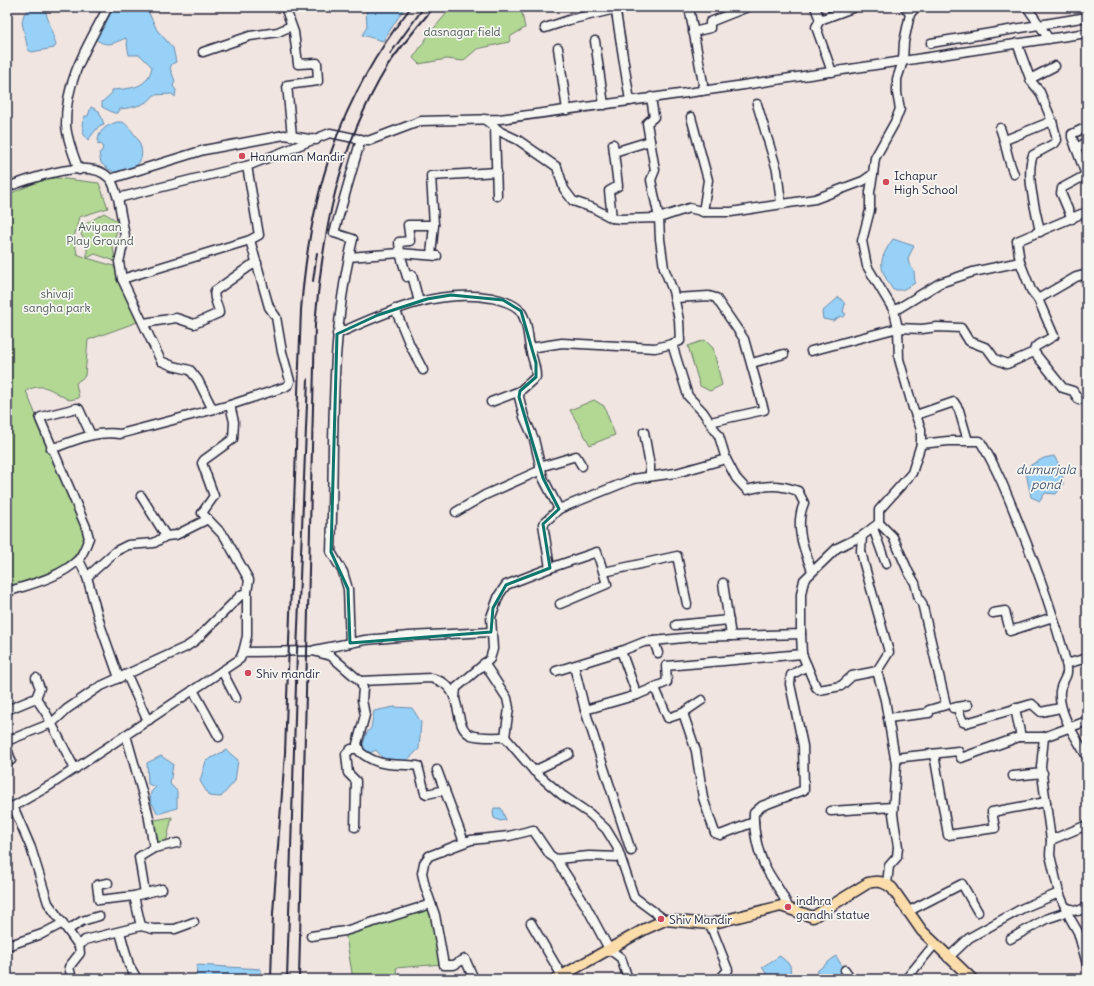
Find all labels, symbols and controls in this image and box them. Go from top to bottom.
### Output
park label: dasnagar field [423,24,501,39]
place label: Hanuman Mandir [250,149,345,164]
marker: Hanuman Mandir [237,151,247,161]
place label: Ichapur High School [894,168,958,197]
marker: Ichapur High School [881,177,891,187]
park label: Aviyaan Play Ground [66,219,134,248]
park label: shivaji sangha park [23,286,91,315]
water label: dumurjala pond [1016,461,1077,493]
place label: Shiv mandir [256,666,320,681]
marker: Shiv mandir [243,668,253,678]
place label: indhra gandhi statue [796,893,870,922]
marker: indhra gandhi statue [783,902,793,912]
place label: Shiv Mandir [669,912,732,927]
marker: Shiv Mandir [656,914,666,924]

